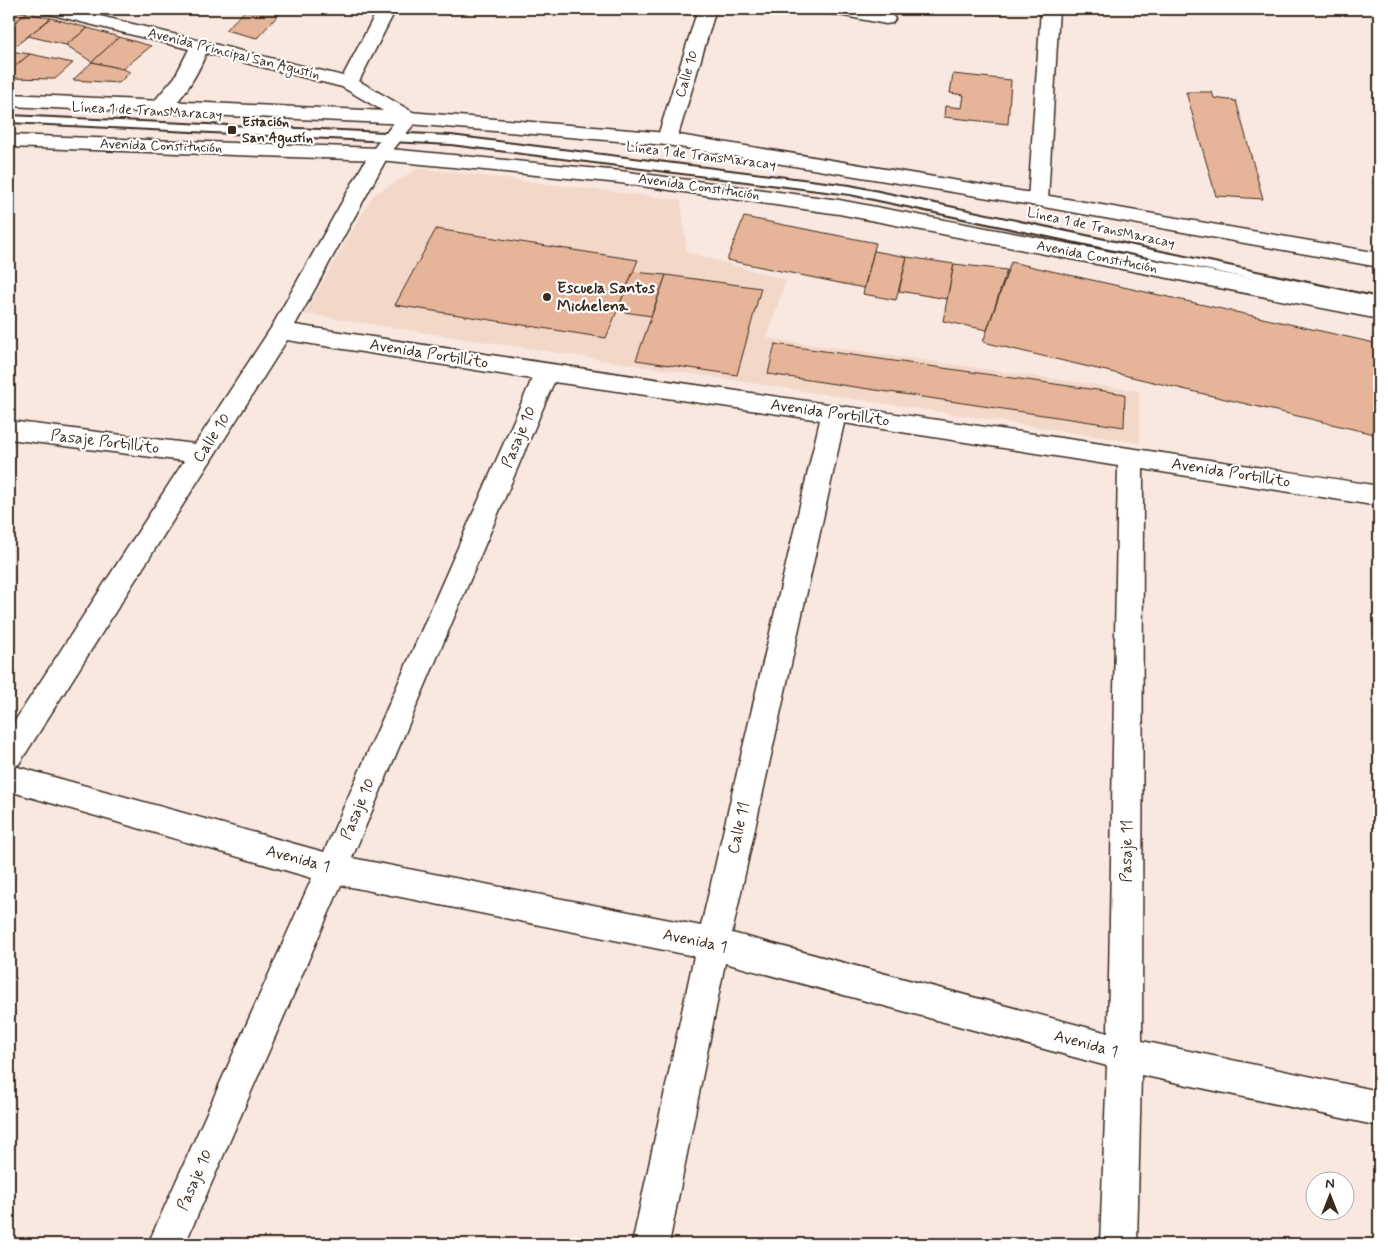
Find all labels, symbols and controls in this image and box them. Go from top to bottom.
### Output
street label: Avenida Principal San Agustín [146,24,322,85]
street label: Calle 10 [671,48,703,100]
street label: Línea 1 de TransMaracay [71,98,223,124]
place label: Estación San Agustín [242,113,313,149]
marker: Estación San Agustín [226,124,238,136]
street label: Avenida Constitución [99,135,223,157]
street label: Línea 1 de TransMaracay [625,138,777,174]
street label: Avenida Constitución [637,170,761,204]
street label: Línea 1 de TransMaracay [1025,204,1177,252]
street label: Avenida Constitución [1035,236,1159,278]
place label: Escuela Santos Michelena [557,278,656,317]
marker: Escuela Santos Michelena [541,291,553,303]
street label: Avenida Portillito [368,334,490,374]
street label: Avenida Portillito [769,394,891,432]
street label: Pasaje 10 [497,403,541,471]
street label: Calle 10 [188,409,236,467]
street label: Pasaje Portillito [50,425,161,459]
street label: Avenida Portillito [1170,453,1292,493]
street label: Pasaje 10 [336,775,380,843]
street label: Calle 11 [723,800,755,856]
street label: Pasaje 11 [1116,820,1138,882]
street label: Avenida 1 [264,840,332,878]
street label: Avenida 1 [661,924,729,958]
street label: Avenida 1 [1052,1025,1120,1063]
street label: Pasaje 10 [172,1146,218,1214]
north arrow [1306,1170,1356,1220]
text: N [1325,1175,1335,1193]

